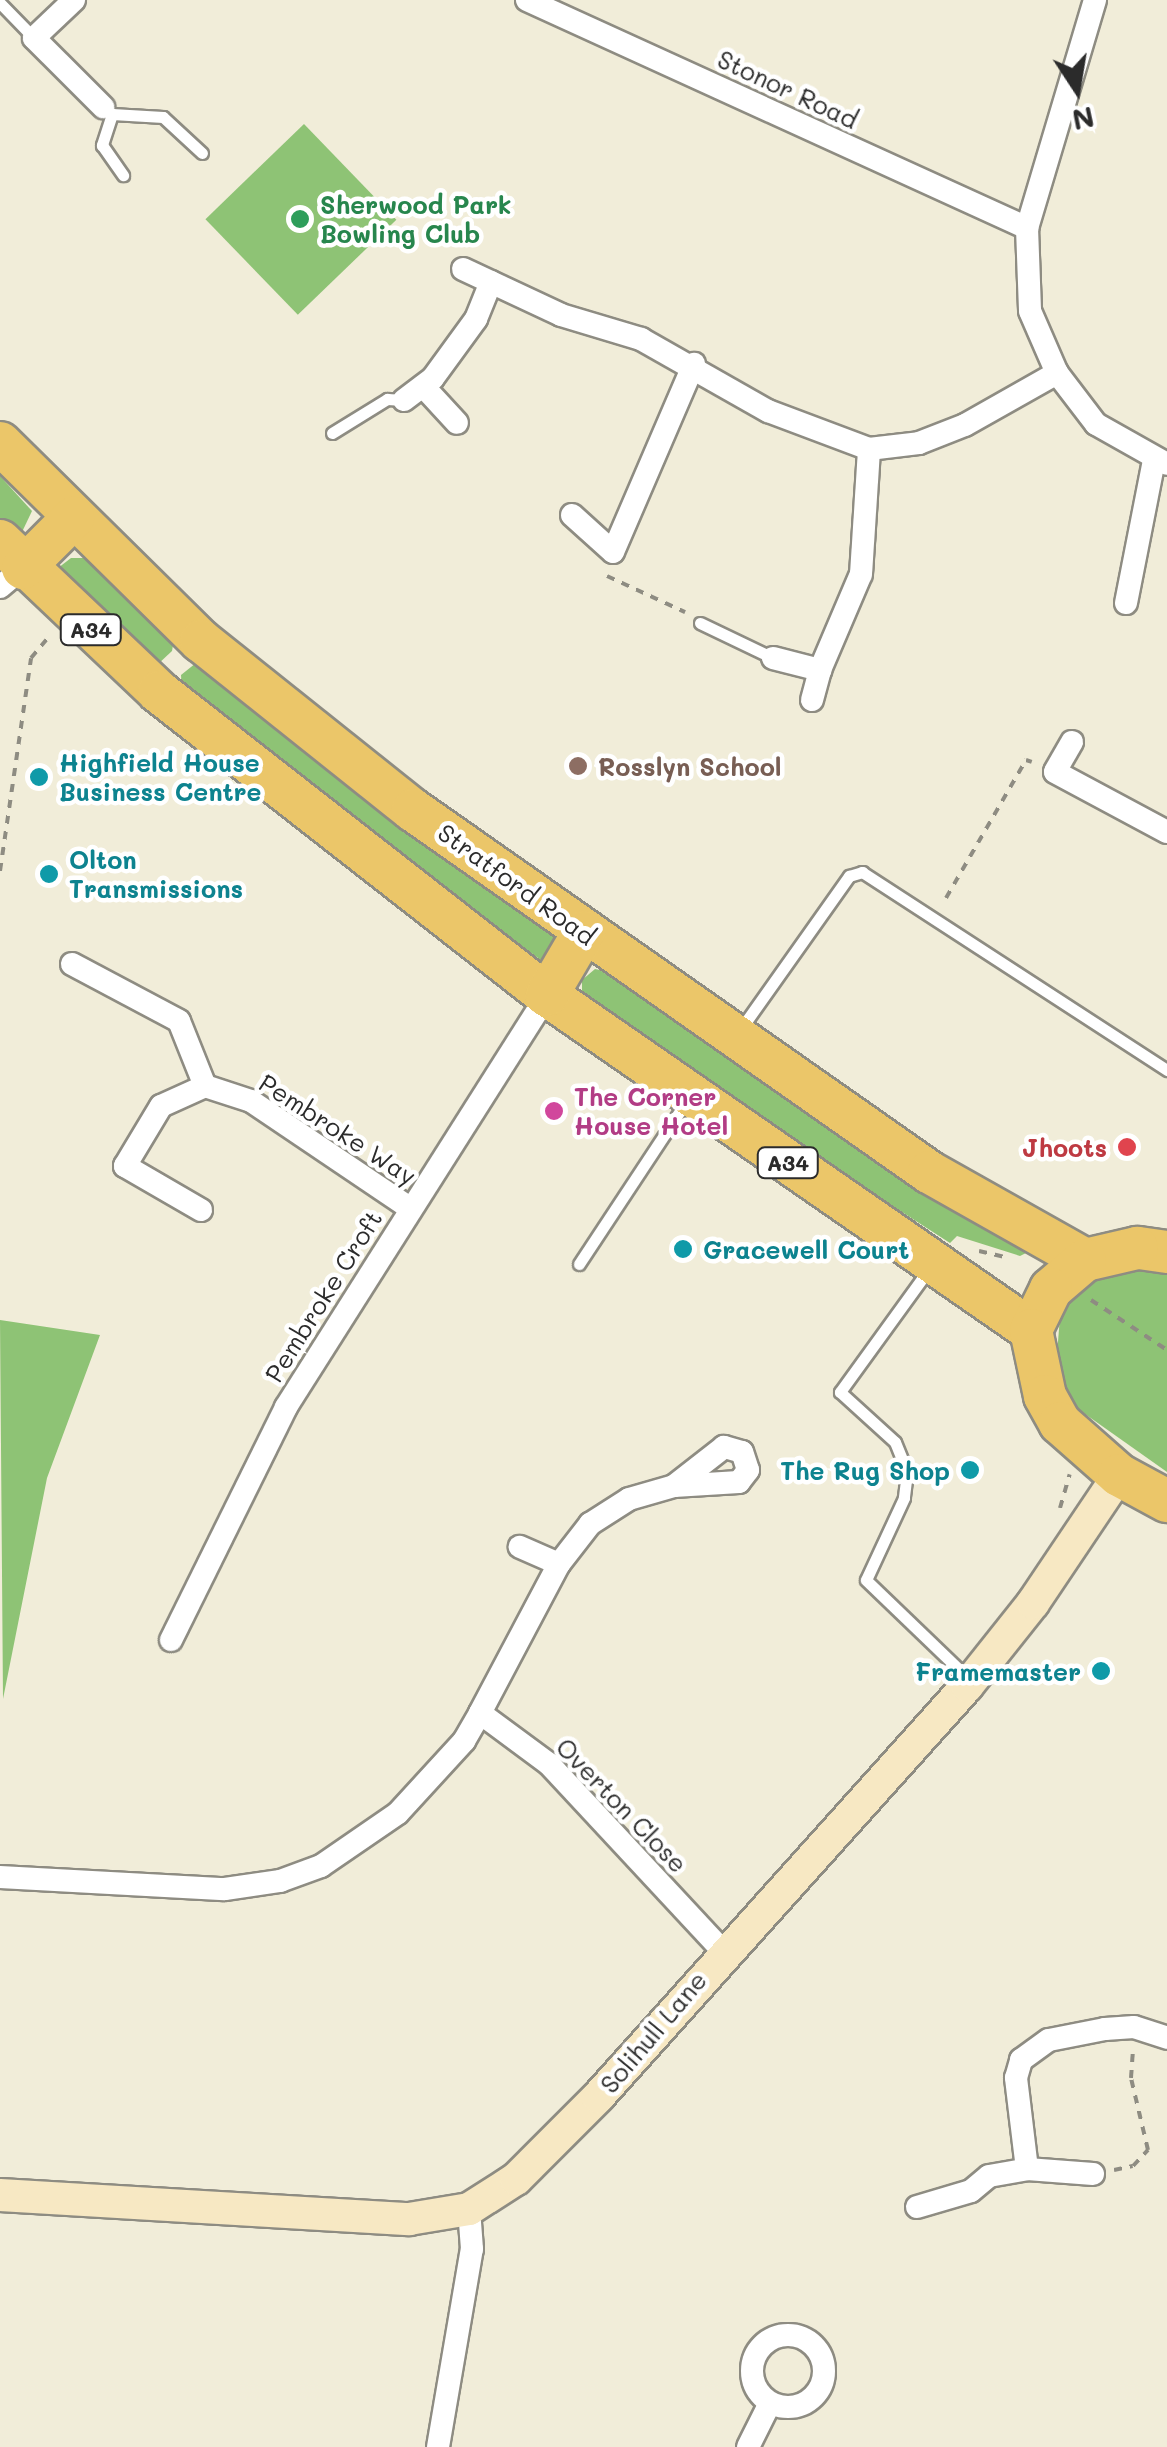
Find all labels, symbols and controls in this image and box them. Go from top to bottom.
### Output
north arrow [1027,40,1127,140]
street label: Stonor Road [713,43,863,135]
text: N [1069,100,1097,139]
place label: Sherwood Park Bowling Club [320,190,511,249]
marker: Sherwood Park Bowling Club [289,208,311,230]
road number: A34 [58,613,124,647]
place label: Highfield House Business Centre [59,748,261,807]
place label: Rosslyn School [598,751,782,781]
marker: Rosslyn School [567,755,589,777]
marker: Highfield House Business Centre [28,766,50,788]
street label: Stratford Road [432,817,602,951]
place label: Olton Transmissions [69,845,243,904]
marker: Olton Transmissions [38,863,60,885]
street label: Pembroke Way [254,1067,422,1191]
place label: The Corner House Hotel [574,1082,728,1141]
marker: The Corner House Hotel [543,1100,565,1122]
place label: Jhoots [1022,1132,1107,1162]
marker: Jhoots [1116,1136,1138,1158]
road number: A34 [756,1146,820,1180]
street label: Pembroke Croft [258,1205,388,1387]
place label: Gracewell Court [703,1234,909,1264]
marker: Gracewell Court [672,1238,694,1260]
place label: The Rug Shop [780,1455,950,1485]
marker: The Rug Shop [959,1459,981,1481]
place label: Framemaster [915,1656,1081,1686]
marker: Framemaster [1090,1660,1112,1682]
street label: Overton Close [550,1732,694,1878]
street label: Solihull Lane [594,1965,712,2099]

